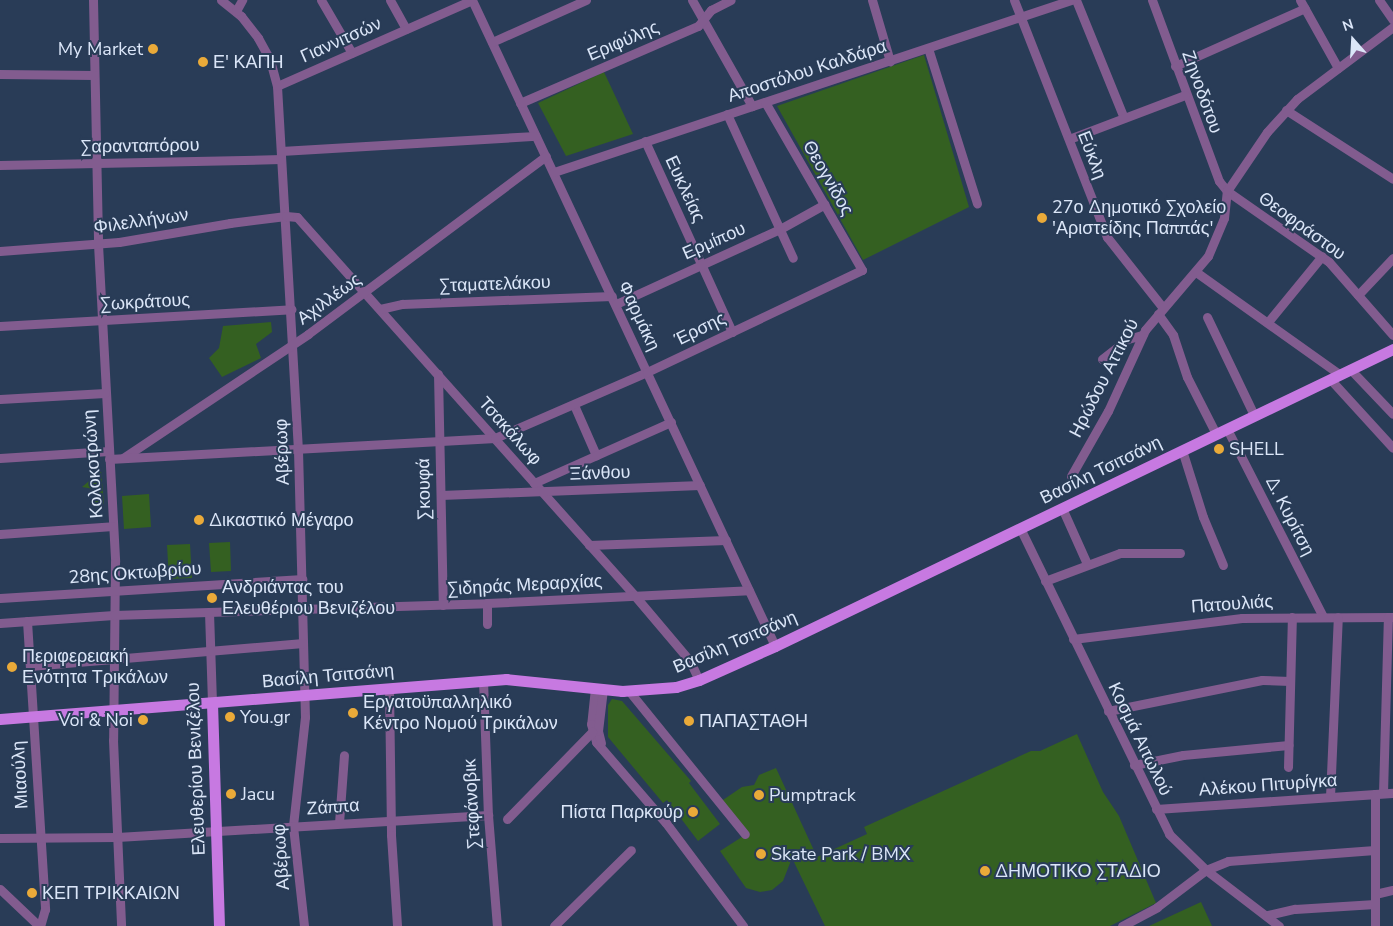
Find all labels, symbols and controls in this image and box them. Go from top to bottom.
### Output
street label: Γιαννιτσών [297,13,385,67]
north arrow [1328,15,1378,65]
text: N [1340,15,1356,36]
street label: Εριφύλης [584,16,662,66]
street label: Αποστόλου Καλδάρα [725,35,889,107]
place label: My Market [58,38,143,60]
marker: My Market [147,43,159,55]
street label: Ζηνοδότου [1177,48,1227,136]
place label: Ε' ΚΑΠΗ [213,51,284,73]
marker: Ε' ΚΑΠΗ [197,56,209,68]
street label: Εύκλη [1073,128,1111,182]
street label: Σαρανταπόρου [80,134,200,158]
street label: Θεογνίδος [798,137,858,219]
street label: Ευκλείας [660,152,710,226]
street label: Θεοφράστου [1254,187,1350,265]
place label: 27ο Δημοτικό Σχολείο 'Αριστείδης Παππάς' [1052,197,1226,240]
street label: Φιλελλήνων [92,204,190,238]
marker: 27ο Δημοτικό Σχολείο 'Αριστείδης Παππάς' [1036,212,1048,224]
street label: Ερμίπου [679,218,749,264]
street label: Αχιλλέως [293,269,365,329]
street label: Σταματελάκου [439,271,551,297]
street label: Φαρμάκη [613,278,665,354]
street label: Σωκράτους [100,289,190,315]
street label: Έρσης [671,307,729,351]
street label: Ηρώδου Αττικού [1065,315,1143,441]
street label: Τσακάλωφ [474,392,546,470]
street label: Κολοκοτρώνη [78,409,108,519]
street label: Αβέρωφ [270,418,294,486]
street label: Βασίλη Τσιτσάνη [1037,431,1165,509]
place label: SHELL [1229,438,1284,460]
marker: SHELL [1213,443,1225,455]
street label: Σκουφά [413,458,435,520]
street label: Ξάνθου [569,461,631,485]
street label: Δ. Κυρίτση [1261,473,1319,559]
place label: Δικαστικό Μέγαρο [209,509,354,531]
marker: Δικαστικό Μέγαρο [193,514,205,526]
street label: 28ης Οκτωβρίου [68,558,202,588]
street label: Σιδηράς Μεραρχίας [447,570,603,600]
place label: Ανδριάντας του Ελευθέριου Βενιζέλου [222,577,395,620]
street label: Πατουλιάς [1190,590,1274,618]
marker: Ανδριάντας του Ελευθέριου Βενιζέλου [206,592,218,604]
street label: Βασίλη Τσιτσάνη [670,606,800,678]
place label: Περιφερειακή Ενότητα Τρικάλων [22,646,168,689]
street label: Βασίλη Τσιτσάνη [261,659,395,693]
marker: Περιφερειακή Ενότητα Τρικάλων [6,661,18,673]
street label: Κοσμά Αιτωλού [1103,679,1177,799]
street label: Ελευθερίου Βενιζέλου [182,682,210,856]
place label: Εργατοϋπαλληλικό Κέντρο Νομού Τρικάλων [363,692,558,734]
place label: You.gr [240,706,290,728]
marker: Εργατοϋπαλληλικό Κέντρο Νομού Τρικάλων [347,707,359,719]
place label: Voi & Noi [58,709,133,731]
place label: ΠΑΠΑΣΤΑΘΗ [699,710,808,732]
marker: You.gr [224,711,236,723]
marker: Voi & Noi [137,714,149,726]
marker: ΠΑΠΑΣΤΑΘΗ [683,715,695,727]
street label: Μιαούλη [7,740,33,810]
street label: Στεφάνοβικ [459,758,485,850]
street label: Αλέκου Πιτυρίγκα [1198,769,1338,801]
place label: Jacu [241,783,275,805]
place label: Pumptrack [769,784,856,806]
marker: Jacu [225,788,237,800]
marker: Pumptrack [753,789,765,801]
street label: Ζάππα [306,794,360,820]
place label: Πίστα Παρκούρ [560,801,683,823]
marker: Πίστα Παρκούρ [687,806,699,818]
street label: Αβέρωφ [268,823,294,891]
place label: Skate Park / BMX [771,843,910,865]
marker: Skate Park / BMX [755,848,767,860]
place label: ΔΗΜΟΤΙΚΟ ΣΤΑΔΙΟ [995,860,1161,882]
marker: ΔΗΜΟΤΙΚΟ ΣΤΑΔΙΟ [979,865,991,877]
place label: ΚΕΠ ΤΡΙΚΚΑΙΩΝ [42,882,180,904]
marker: ΚΕΠ ΤΡΙΚΚΑΙΩΝ [26,887,38,899]

